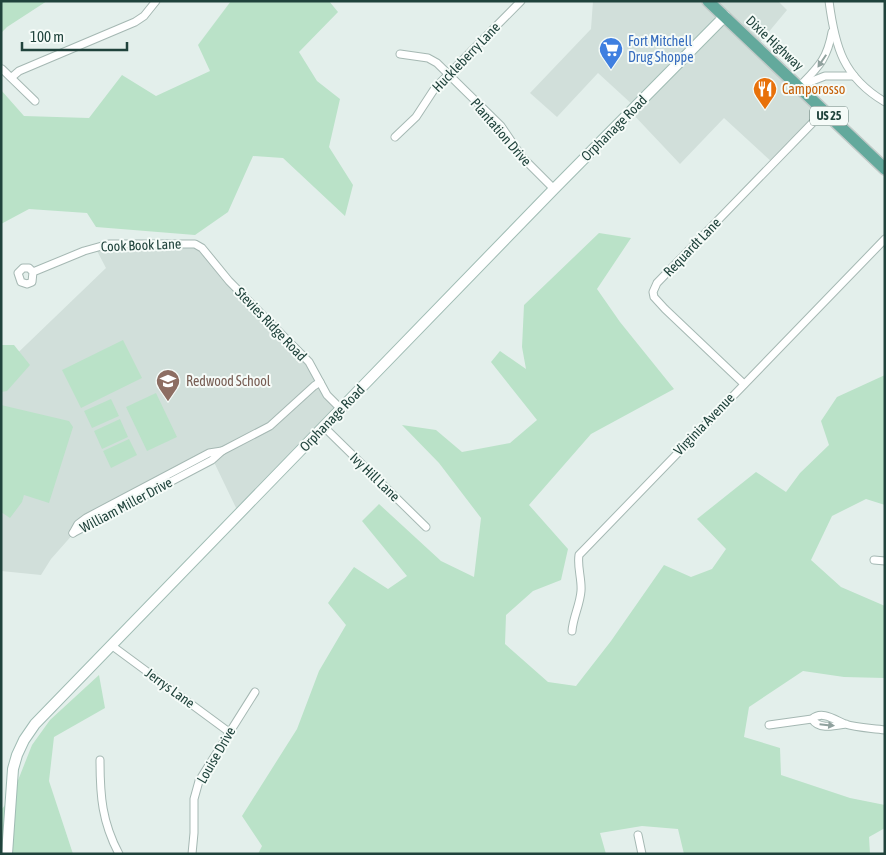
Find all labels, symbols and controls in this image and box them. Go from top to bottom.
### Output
street label: Dixie Highway [743,12,807,74]
street label: Huckleberry Lane [429,19,503,95]
scale bar [22,20,128,52]
text: 100 m [30,28,64,45]
place label: Fort Mitchell Drug Shoppe [628,33,694,65]
supermarket icon: Fort Mitchell Drug Shoppe [598,36,624,70]
one-way arrow [817,54,826,68]
restaurant icon: Camporosso [752,76,778,110]
place label: Camporosso [782,81,845,97]
street label: Orphanage Road [578,92,650,164]
street label: Plantation Drive [467,95,535,169]
road number: US 25 [810,106,848,125]
street label: Requardt Lane [660,214,724,280]
street label: Cook Book Lane [100,236,182,254]
street label: Stevies Ridge Road [232,284,310,364]
school or university icon: Redwood School [155,368,181,402]
place label: Redwood School [186,373,271,389]
street label: Orphanage Road [296,381,368,455]
street label: Virginia Avenue [670,390,738,458]
street label: Ivy Hill Lane [347,449,403,505]
street label: William Miller Drive [77,474,175,536]
street label: Jerrys Lane [142,665,198,711]
one-way arrow [819,721,835,729]
street label: Louise Drive [193,724,239,786]

